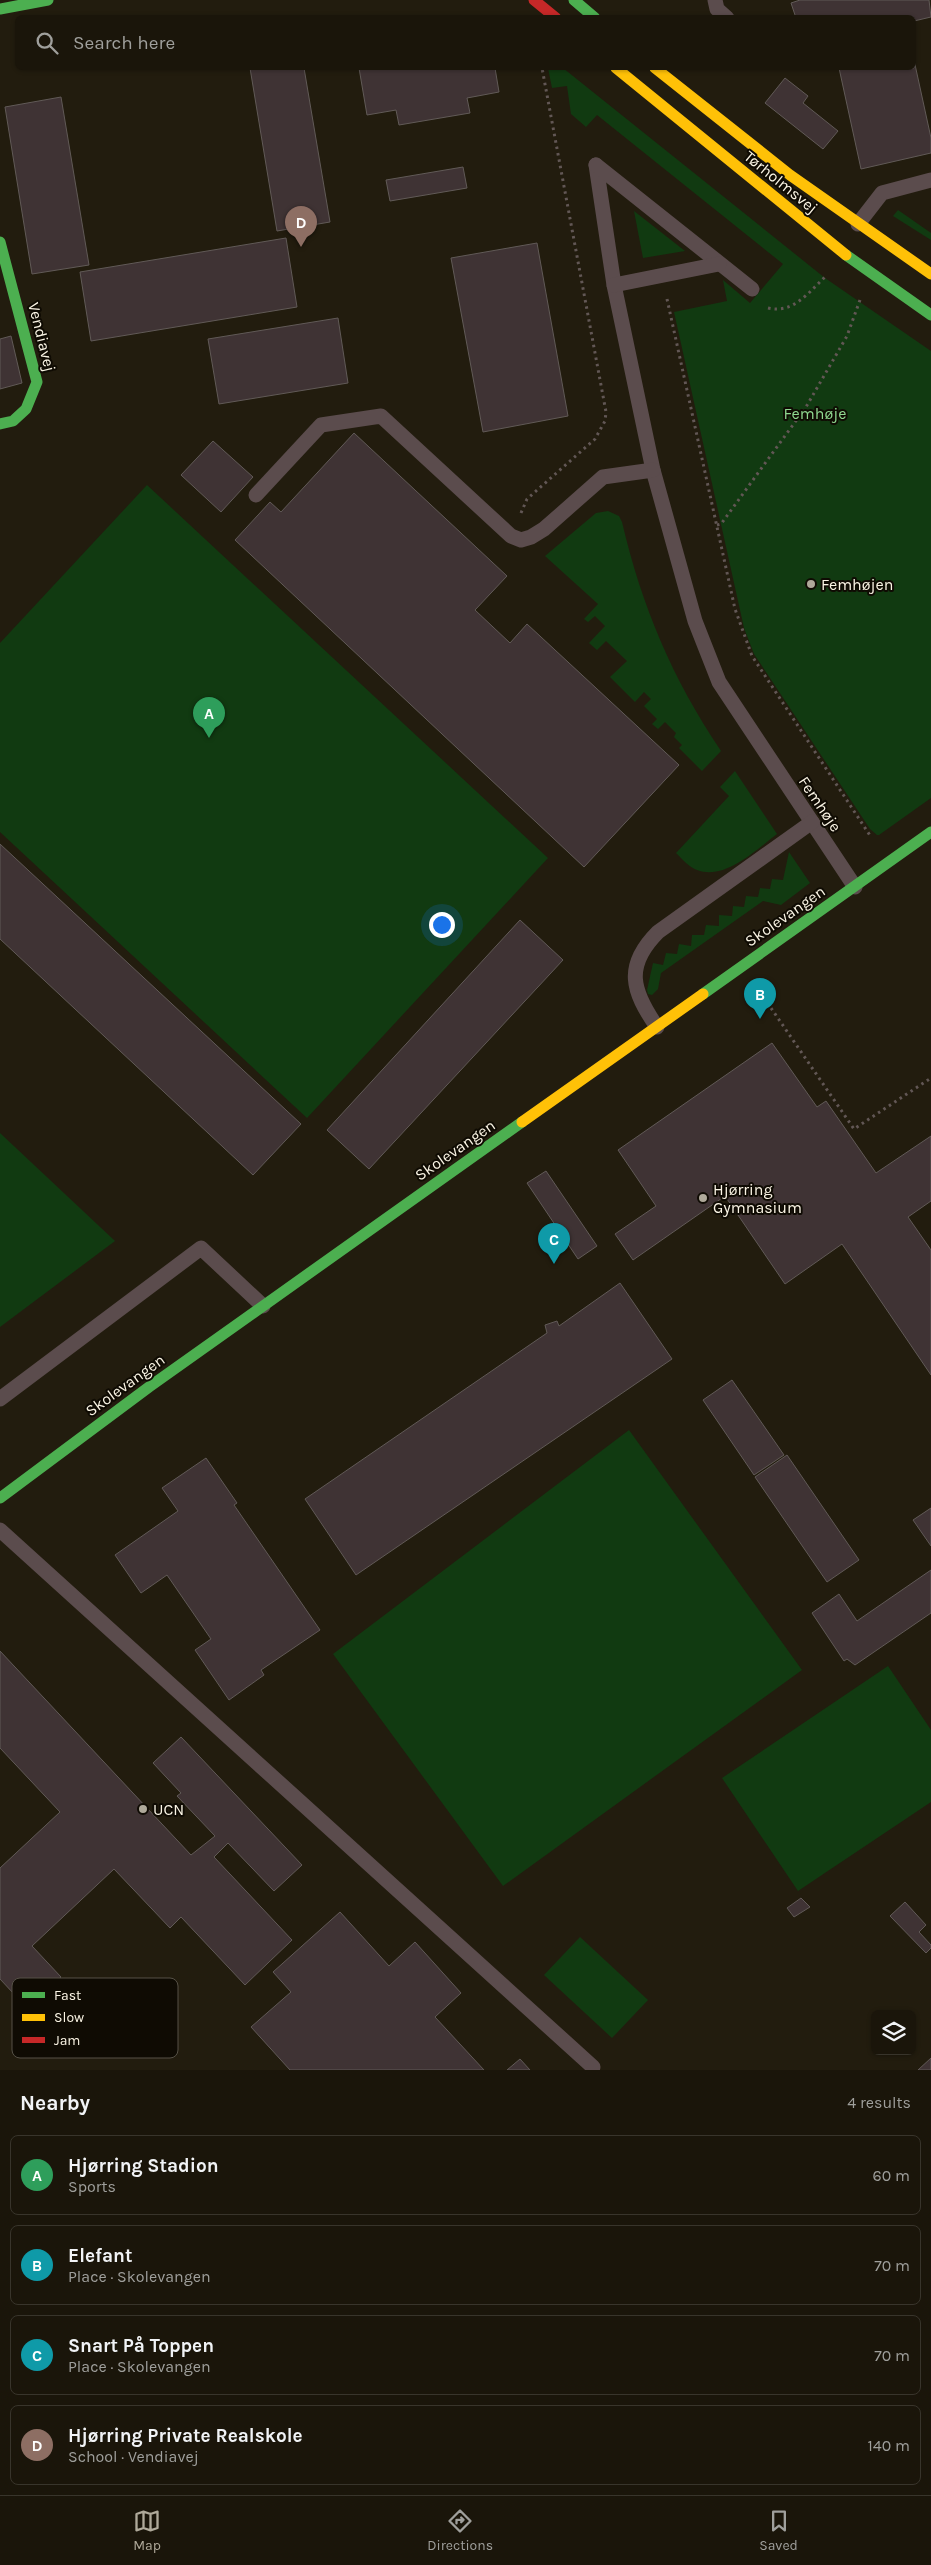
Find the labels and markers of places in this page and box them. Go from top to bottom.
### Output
pin: D [285,206,317,247]
place label: Femhøjen [821,575,893,594]
marker: Femhøjen [805,578,817,590]
pin: A [193,697,225,738]
pin: B [744,978,776,1019]
place label: Hjørring Gymnasium [713,1180,802,1217]
marker: Hjørring Gymnasium [697,1192,709,1204]
pin: C [538,1223,570,1264]
place label: UCN [153,1800,184,1819]
marker: UCN [137,1803,149,1815]

